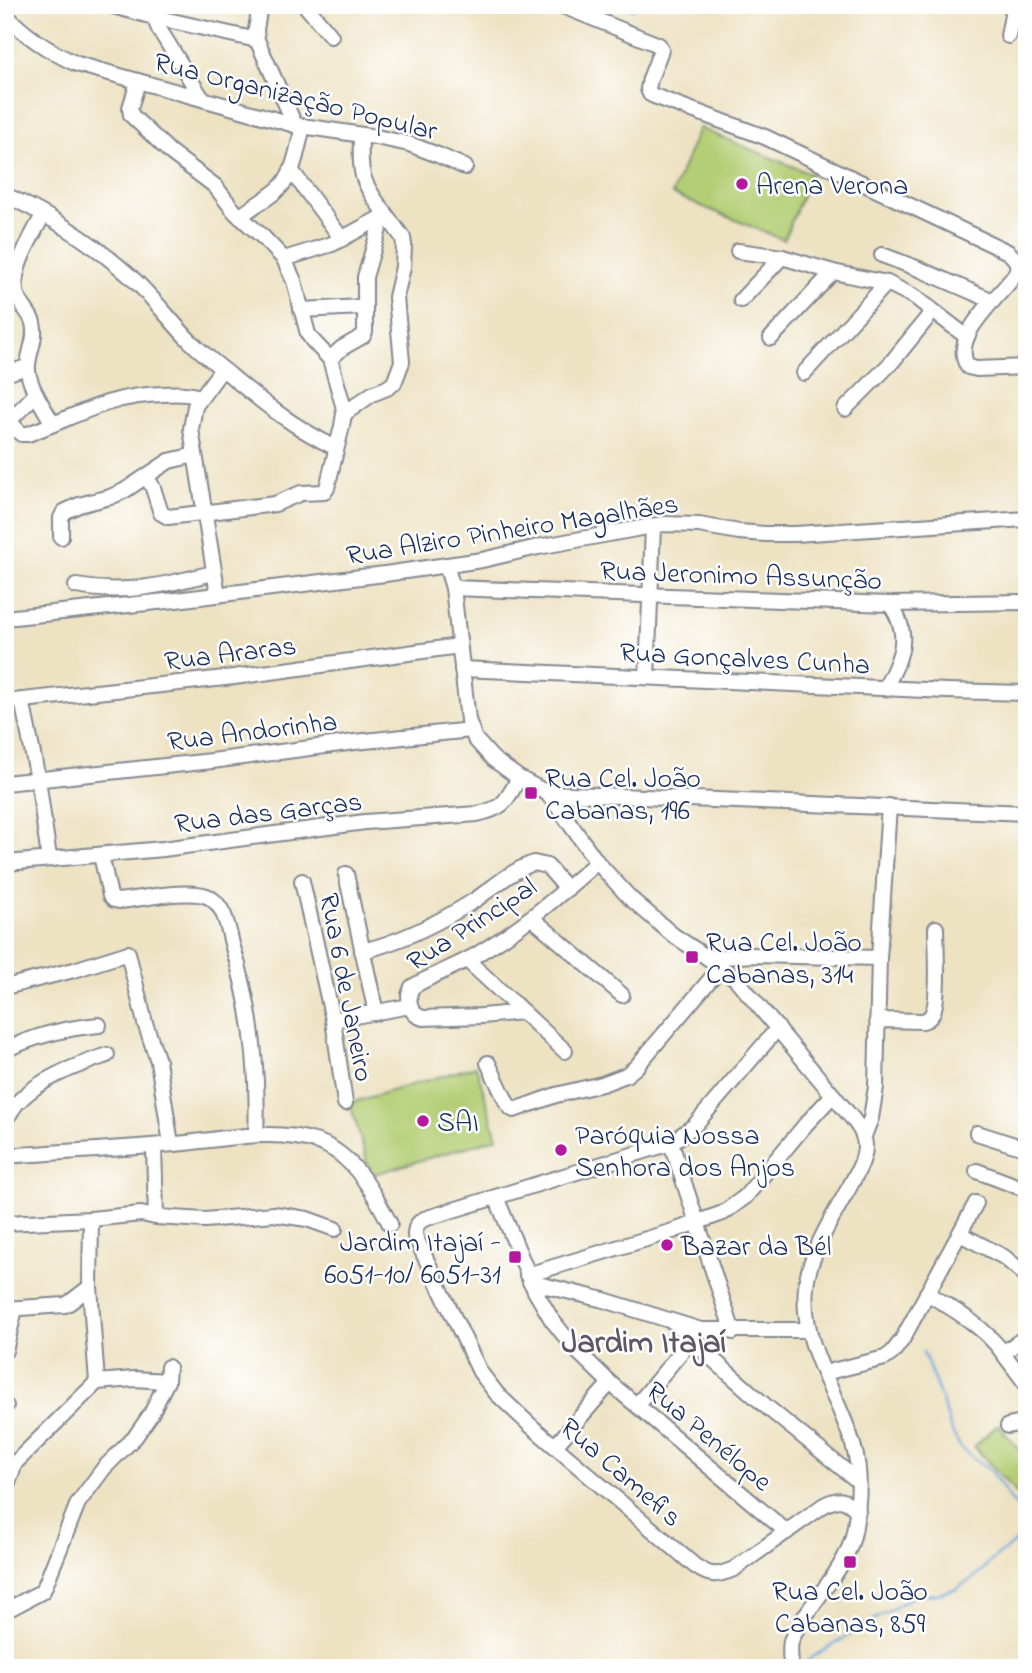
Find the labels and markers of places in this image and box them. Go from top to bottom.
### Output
place label: Arena Verona [756,167,908,208]
marker: Arena Verona [734,176,750,192]
place label: Rua Cel. João Cabanas, 196 [545,760,701,833]
marker: Rua Cel. João Cabanas, 196 [523,785,539,801]
place label: Rua Cel. João Cabanas, 314 [706,924,862,997]
marker: Rua Cel. João Cabanas, 314 [684,949,700,965]
place label: SAI [437,1104,479,1145]
marker: SAI [415,1113,431,1129]
place label: Paróquia Nossa Senhora dos Anjos [575,1117,795,1190]
marker: Paróquia Nossa Senhora dos Anjos [553,1142,569,1158]
place label: Jardim Itajaí - 6051-10/ 6051-31 [324,1224,501,1297]
place label: Bazar da Bél [680,1228,831,1269]
marker: Bazar da Bél [659,1237,675,1253]
marker: Jardim Itajaí - 6051-10/ 6051-31 [507,1249,523,1265]
marker: Rua Cel. João Cabanas, 859 [842,1554,858,1570]
place label: Rua Cel. João Cabanas, 859 [772,1573,928,1646]

